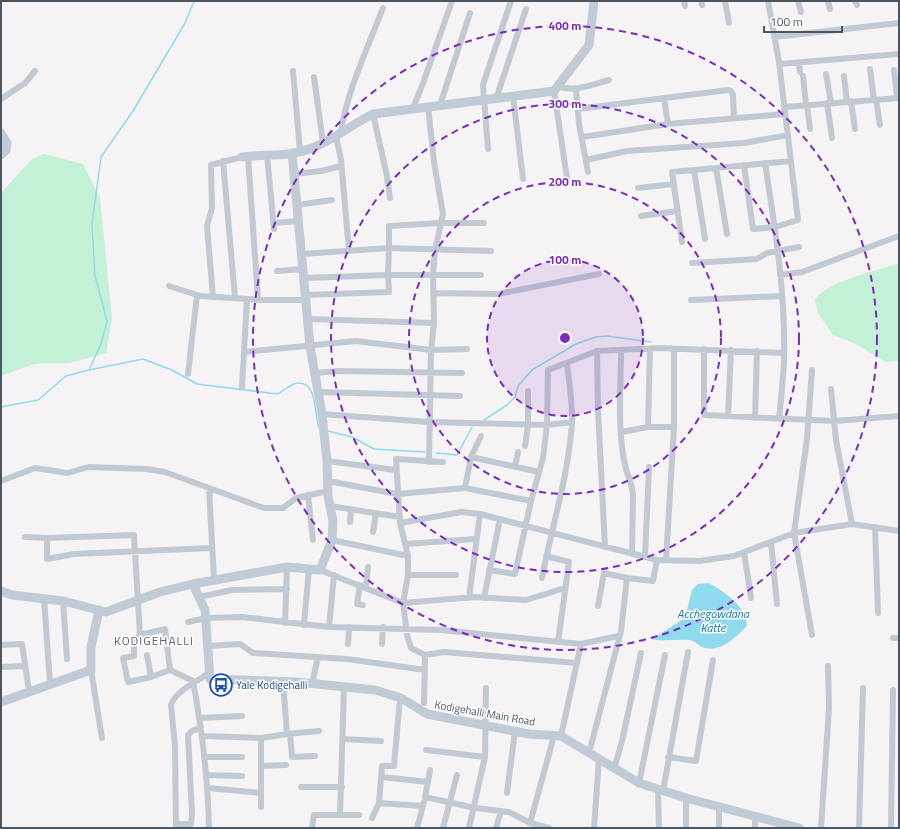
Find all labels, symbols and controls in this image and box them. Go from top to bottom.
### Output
scale bar [764,8,842,34]
text: 100 m [770,12,803,31]
text: 400 m [549,16,581,35]
text: 300 m [549,94,581,113]
text: 200 m [549,172,581,191]
text: 100 m [549,250,581,269]
centre of rings [558,331,572,345]
water label: Acchegowdana Katte [677,604,750,637]
district label: KODIGEHALLI [114,631,194,650]
bus stop icon: Yale Kodigehalli [208,672,234,698]
place label: Yale Kodigehalli [236,677,307,693]
street label: Kodigehalli Main Road [433,696,537,730]

